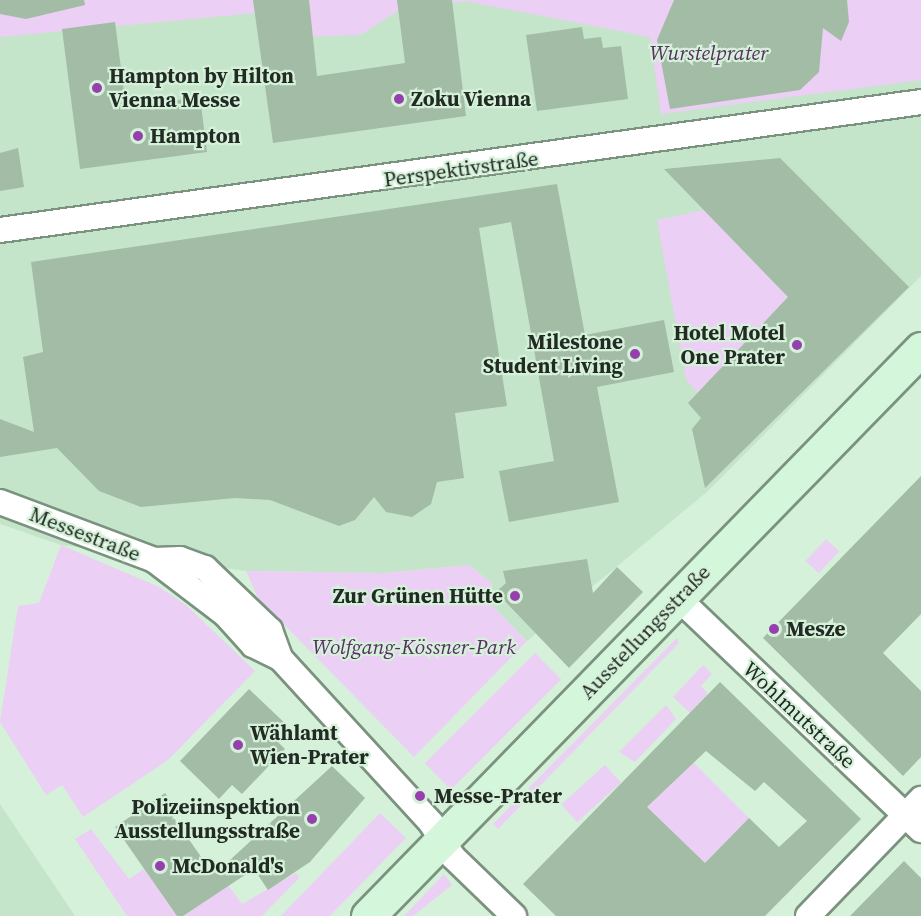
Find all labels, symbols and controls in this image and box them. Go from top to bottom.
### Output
park label: Wurstelprater [649,40,769,66]
place label: Hampton by Hilton Vienna Messe [109,63,294,113]
marker: Hampton by Hilton Vienna Messe [90,81,104,95]
place label: Zoku Vienna [411,86,532,112]
marker: Zoku Vienna [392,92,406,106]
place label: Hampton [150,123,241,149]
marker: Hampton [131,129,145,143]
street label: Perspektivstraße [382,146,540,192]
place label: Hotel Motel One Prater [674,320,785,370]
place label: Milestone Student Living [483,329,623,379]
marker: Hotel Motel One Prater [790,338,804,352]
marker: Milestone Student Living [628,347,642,361]
street label: Messestraße [26,501,144,567]
street label: Ausstellungsstraße [574,560,716,704]
place label: Zur Grünen Hütte [333,583,503,609]
marker: Zur Grünen Hütte [508,589,522,603]
place label: Mesze [786,616,845,642]
marker: Mesze [767,622,781,636]
park label: Wolfgang-Kössner-Park [312,634,516,660]
street label: Wohlmutstraße [737,656,861,774]
place label: Wählamt Wien-Prater [250,720,369,770]
marker: Wählamt Wien-Prater [231,738,245,752]
place label: Messe-Prater [434,783,562,809]
marker: Messe-Prater [411,787,429,805]
place label: Polizeiinspektion Ausstellungsstraße [114,794,300,844]
marker: Polizeiinspektion Ausstellungsstraße [305,812,319,826]
place label: McDonald's [172,853,284,879]
marker: McDonald's [153,859,167,873]

